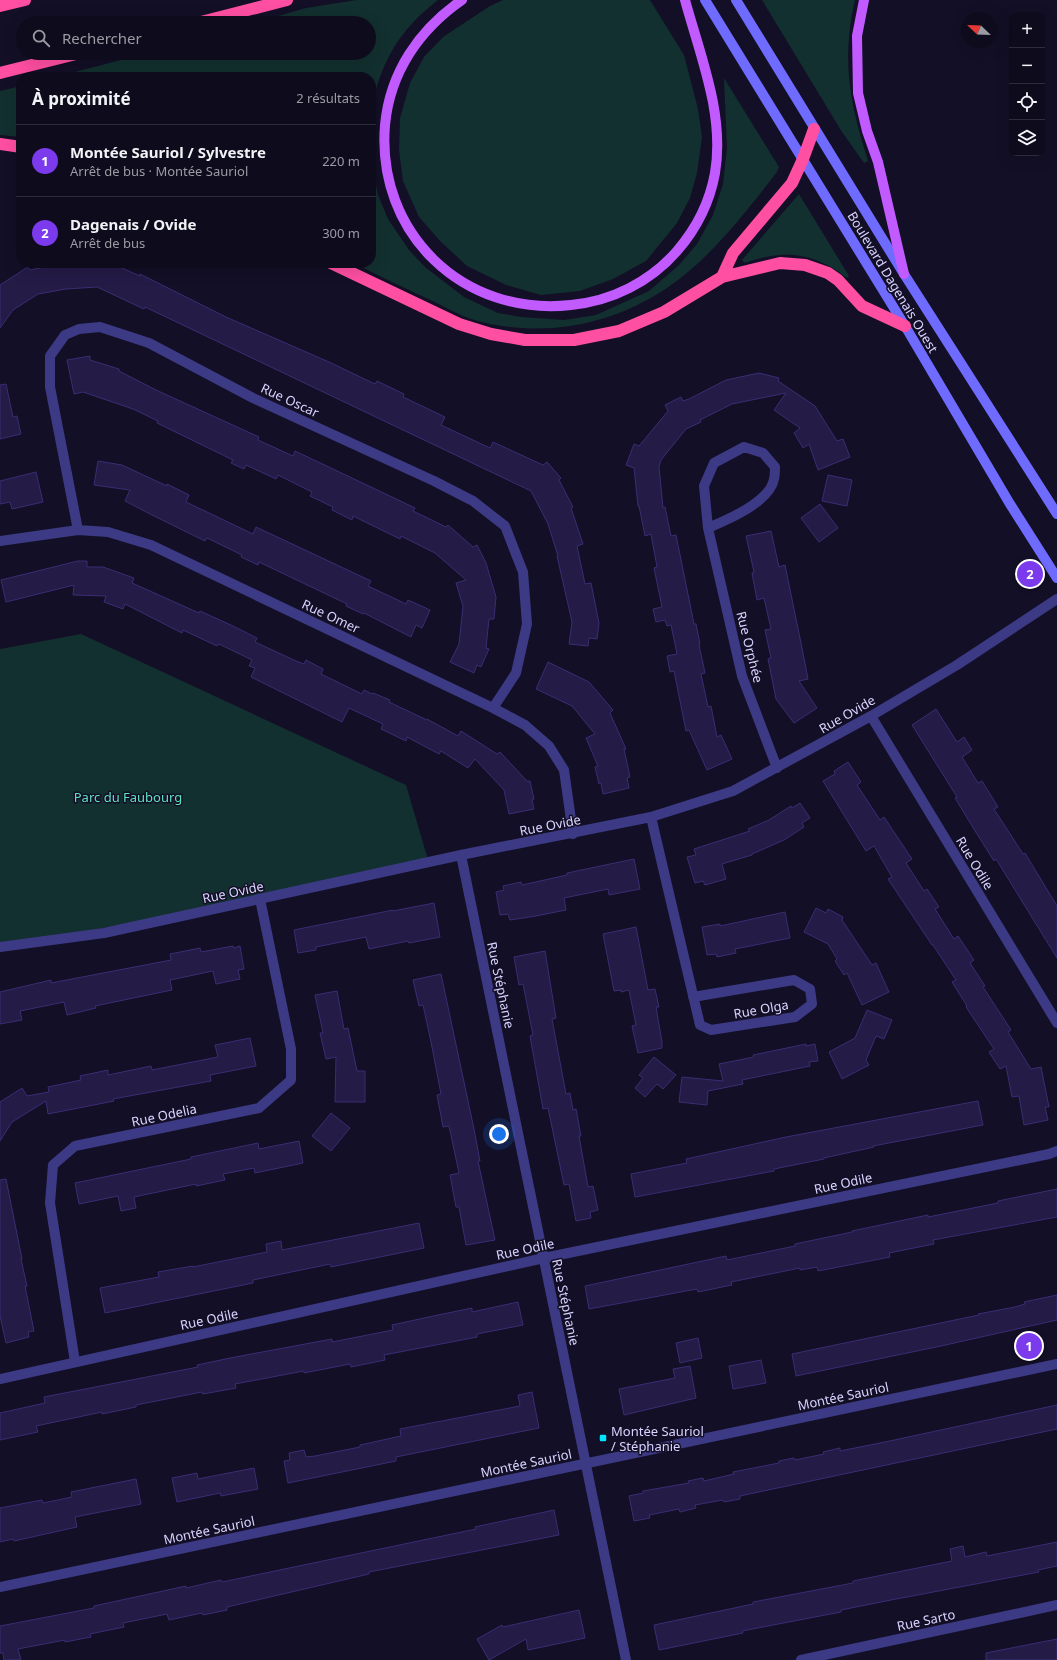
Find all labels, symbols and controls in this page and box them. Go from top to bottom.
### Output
north arrow [961,12,997,48]
map controls [1009,12,1045,156]
button: + [1009,12,1045,48]
search box [16,16,376,60]
icon: search [30,27,52,49]
text: Rechercher [62,28,142,48]
button: − [1009,48,1045,84]
button: locate [1009,84,1045,120]
text: À proximité [32,87,131,110]
text: 2 résultats [296,89,360,107]
button: layers [1009,120,1045,156]
text: Montée Sauriol / Sylvestre [70,142,266,162]
text: 1 [41,152,49,170]
text: 220 m [322,152,360,170]
text: Arrêt de bus · Montée Sauriol [70,162,248,180]
street label: Boulevard Dagenais Ouest [844,208,943,356]
text: Dagenais / Ovide [70,214,197,234]
text: 2 [41,224,49,242]
text: 300 m [322,224,360,242]
text: Arrêt de bus [70,234,145,252]
street label: Rue Oscar [258,379,323,422]
pin: 2 [1017,559,1043,589]
street label: Rue Omer [299,595,363,637]
street label: Rue Orphée [732,609,768,685]
street label: Rue Ovide [816,691,878,737]
park label: Parc du Faubourg [74,788,182,806]
street label: Rue Ovide [518,810,582,840]
street label: Rue Odile [952,833,998,893]
street label: Rue Ovide [201,877,265,907]
street label: Rue Stéphanie [483,940,519,1030]
street label: Rue Olga [732,995,790,1023]
street label: Rue Odelia [130,1099,198,1131]
your location [489,1124,509,1144]
street label: Rue Odile [812,1168,874,1198]
street label: Rue Odile [494,1234,556,1264]
street label: Rue Stéphanie [548,1257,584,1347]
street label: Rue Odile [178,1304,240,1334]
pin: 1 [1016,1331,1042,1361]
street label: Montée Sauriol [796,1378,890,1414]
place label: Montée Sauriol / Stéphanie [611,1422,704,1455]
marker: Montée Sauriol / Stéphanie [598,1433,608,1443]
street label: Montée Sauriol [479,1445,573,1481]
street label: Montée Sauriol [162,1512,256,1548]
street label: Rue Sarto [895,1605,957,1635]

